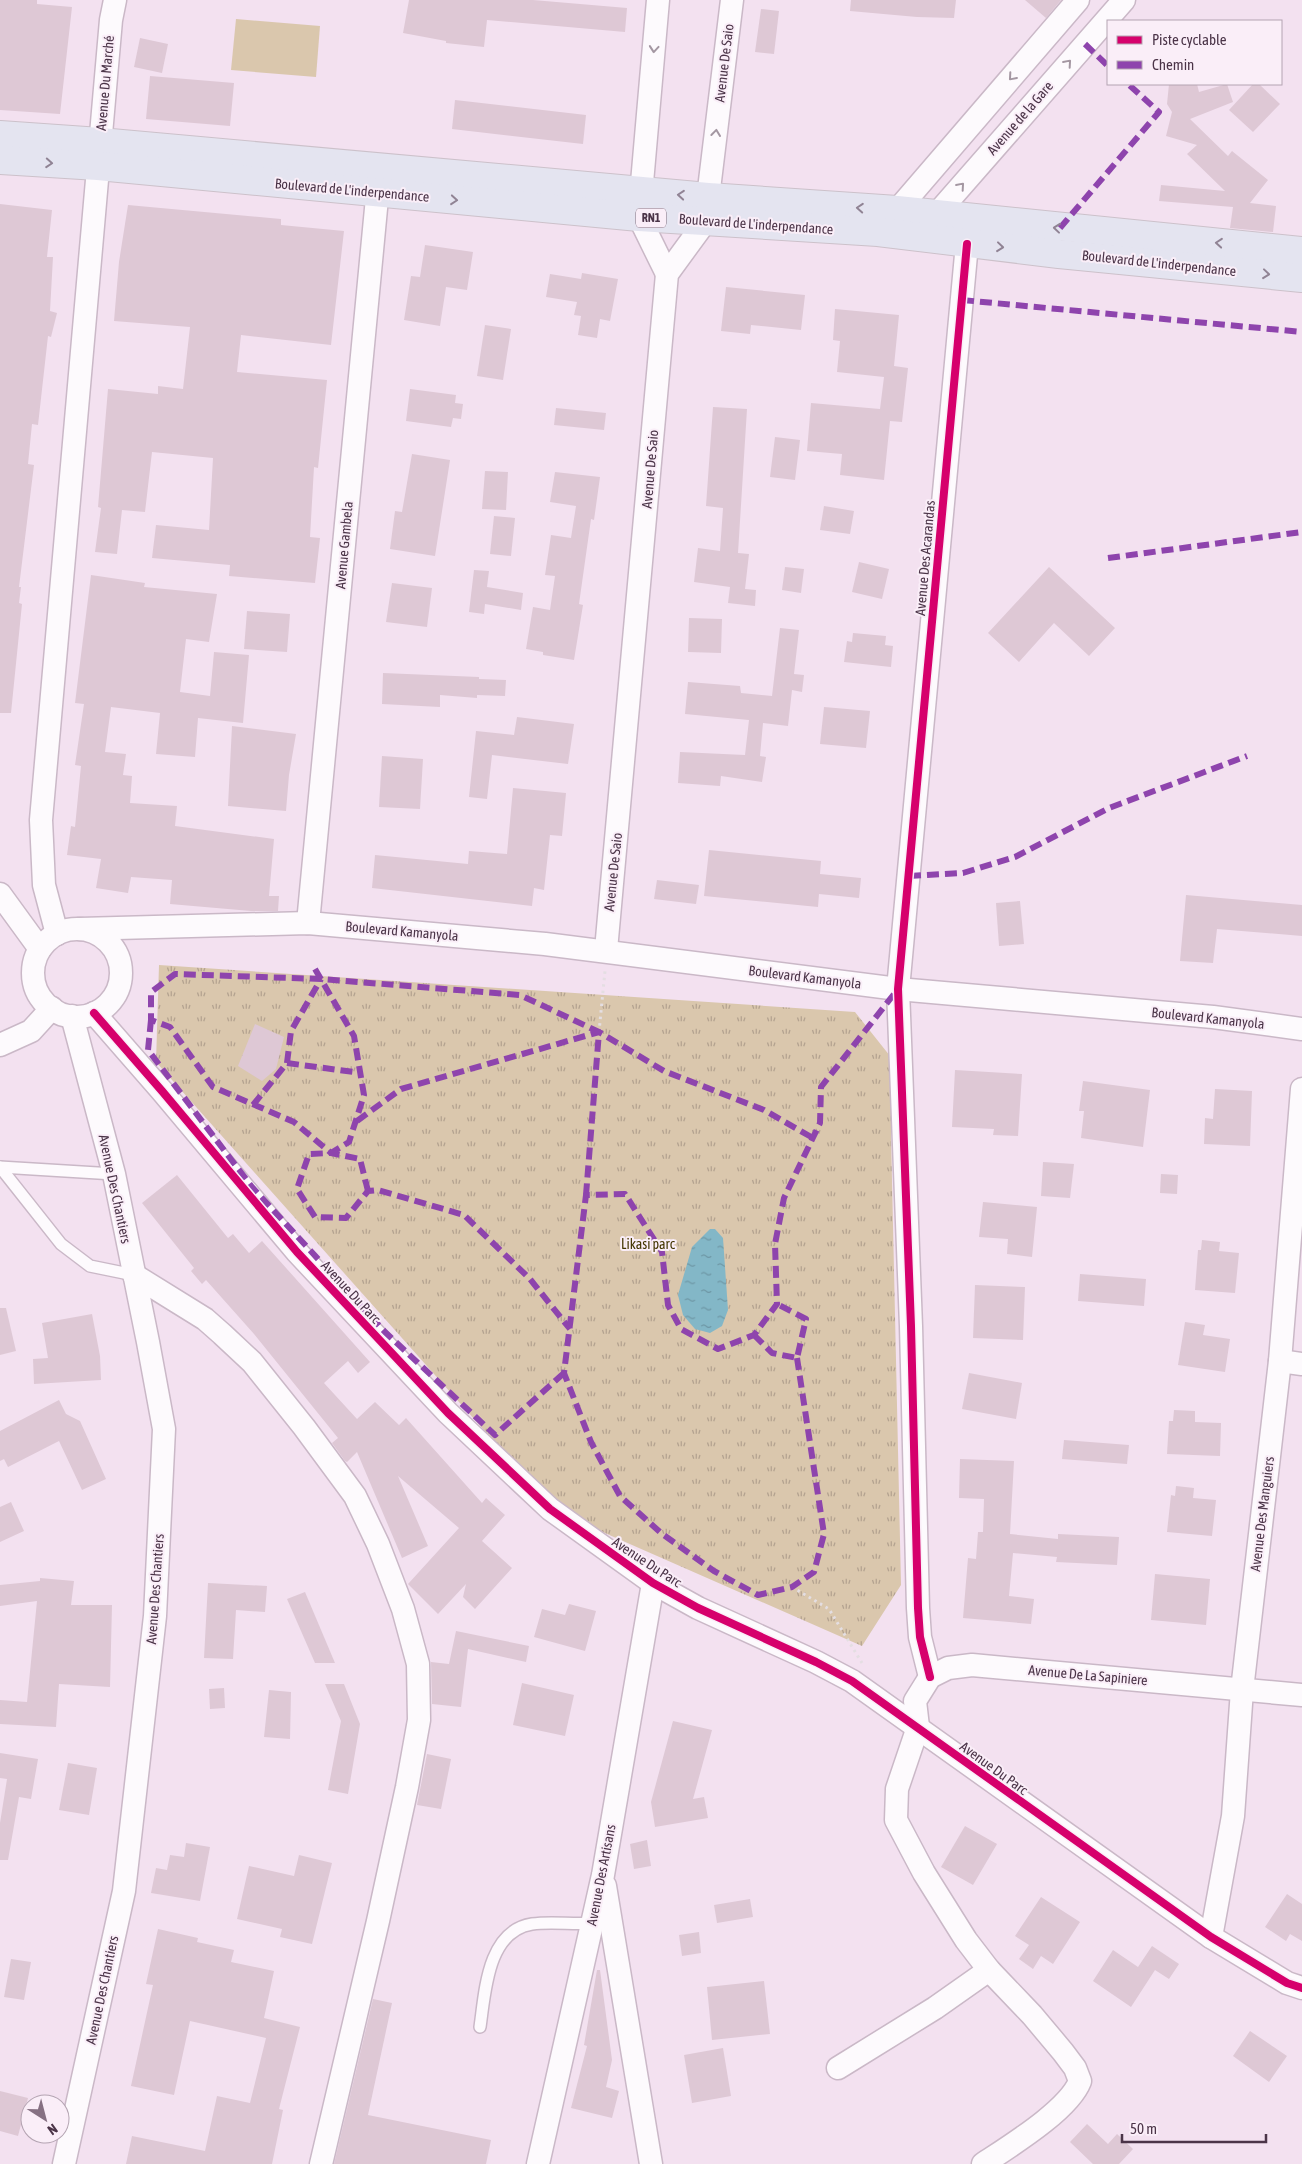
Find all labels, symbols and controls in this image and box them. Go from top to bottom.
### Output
legend [1107,20,1282,85]
street label: Avenue De Saio [711,23,737,103]
text: Piste cyclable [1152,31,1227,48]
street label: Avenue Du Marché [93,35,117,131]
one-way arrow [649,45,660,53]
text: Chemin [1152,56,1194,73]
one-way arrow [1062,60,1071,69]
one-way arrow [1009,71,1018,80]
street label: Avenue de la Gare [984,78,1056,158]
one-way arrow [710,129,721,137]
one-way arrow [45,157,53,168]
street label: Boulevard de L'inderpendance [274,175,430,205]
one-way arrow [955,183,963,192]
one-way arrow [677,190,685,201]
one-way arrow [451,194,459,205]
one-way arrow [856,203,864,214]
road number: RN1 [636,208,666,228]
street label: Boulevard de L'inderpendance [678,211,834,237]
one-way arrow [1053,223,1061,234]
one-way arrow [1214,238,1222,249]
one-way arrow [996,241,1004,252]
street label: Boulevard de L'inderpendance [1081,247,1237,279]
one-way arrow [1262,268,1270,279]
street label: Avenue De Saio [639,429,661,509]
street label: Avenue Des Acarandas [912,500,938,616]
street label: Avenue Gambela [332,501,356,589]
street label: Avenue De Saio [601,832,625,912]
street label: Boulevard Kamanyola [345,918,459,944]
street label: Boulevard Kamanyola [748,962,862,992]
street label: Boulevard Kamanyola [1151,1004,1265,1032]
street label: Avenue Des Chantiers [96,1133,134,1245]
park label: Likasi parc [621,1236,676,1252]
street label: Avenue Du Parc [318,1257,385,1327]
street label: Avenue Des Manguiers [1247,1455,1277,1572]
street label: Avenue Des Chantiers [143,1533,167,1645]
street label: Avenue Du Parc [609,1534,685,1591]
street label: Avenue De La Sapiniere [1028,1662,1148,1688]
street label: Avenue Du Parc [957,1738,1032,1798]
street label: Avenue Des Artisans [583,1823,619,1927]
street label: Avenue Des Chantiers [83,1934,121,2046]
north arrow [20,2094,70,2144]
scale bar [1122,2112,1266,2144]
text: 50 m [1130,2120,1157,2137]
text: N [45,2121,61,2138]

